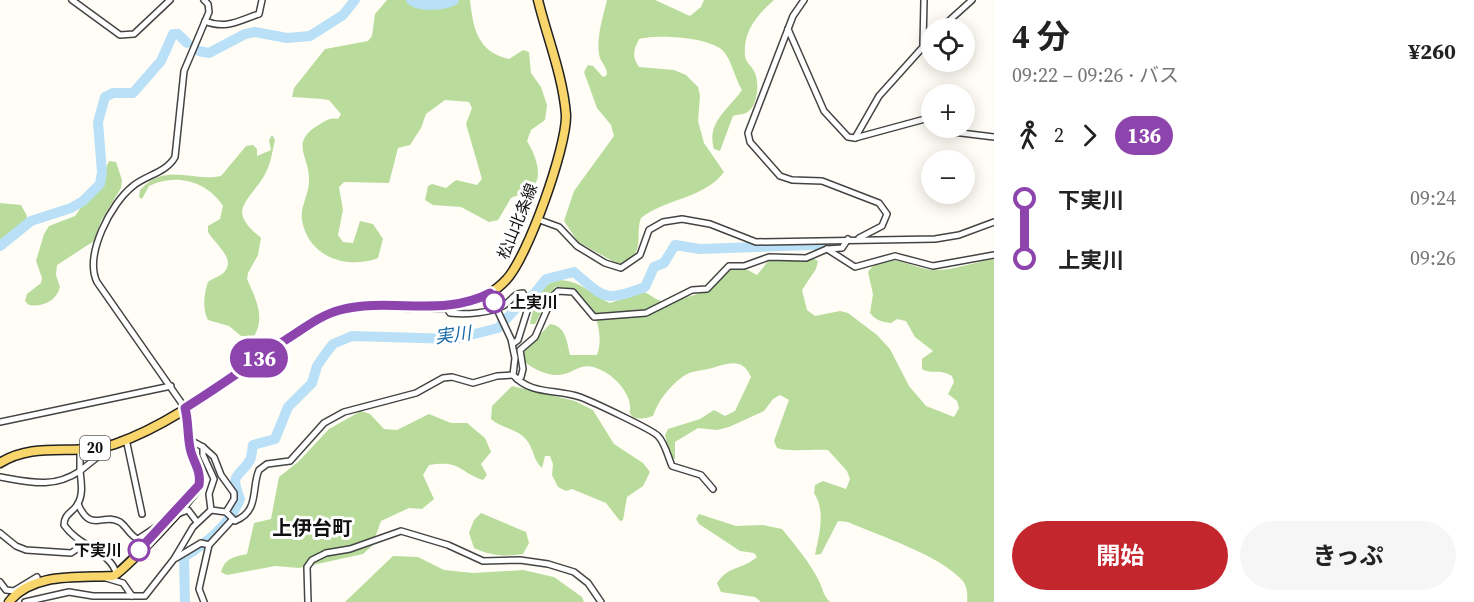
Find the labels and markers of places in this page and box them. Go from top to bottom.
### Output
marker: 上実川 [483,291,505,313]
place label: 上実川 [510,291,558,313]
place label: 下実川 [74,539,122,561]
marker: 下実川 [128,539,150,561]

